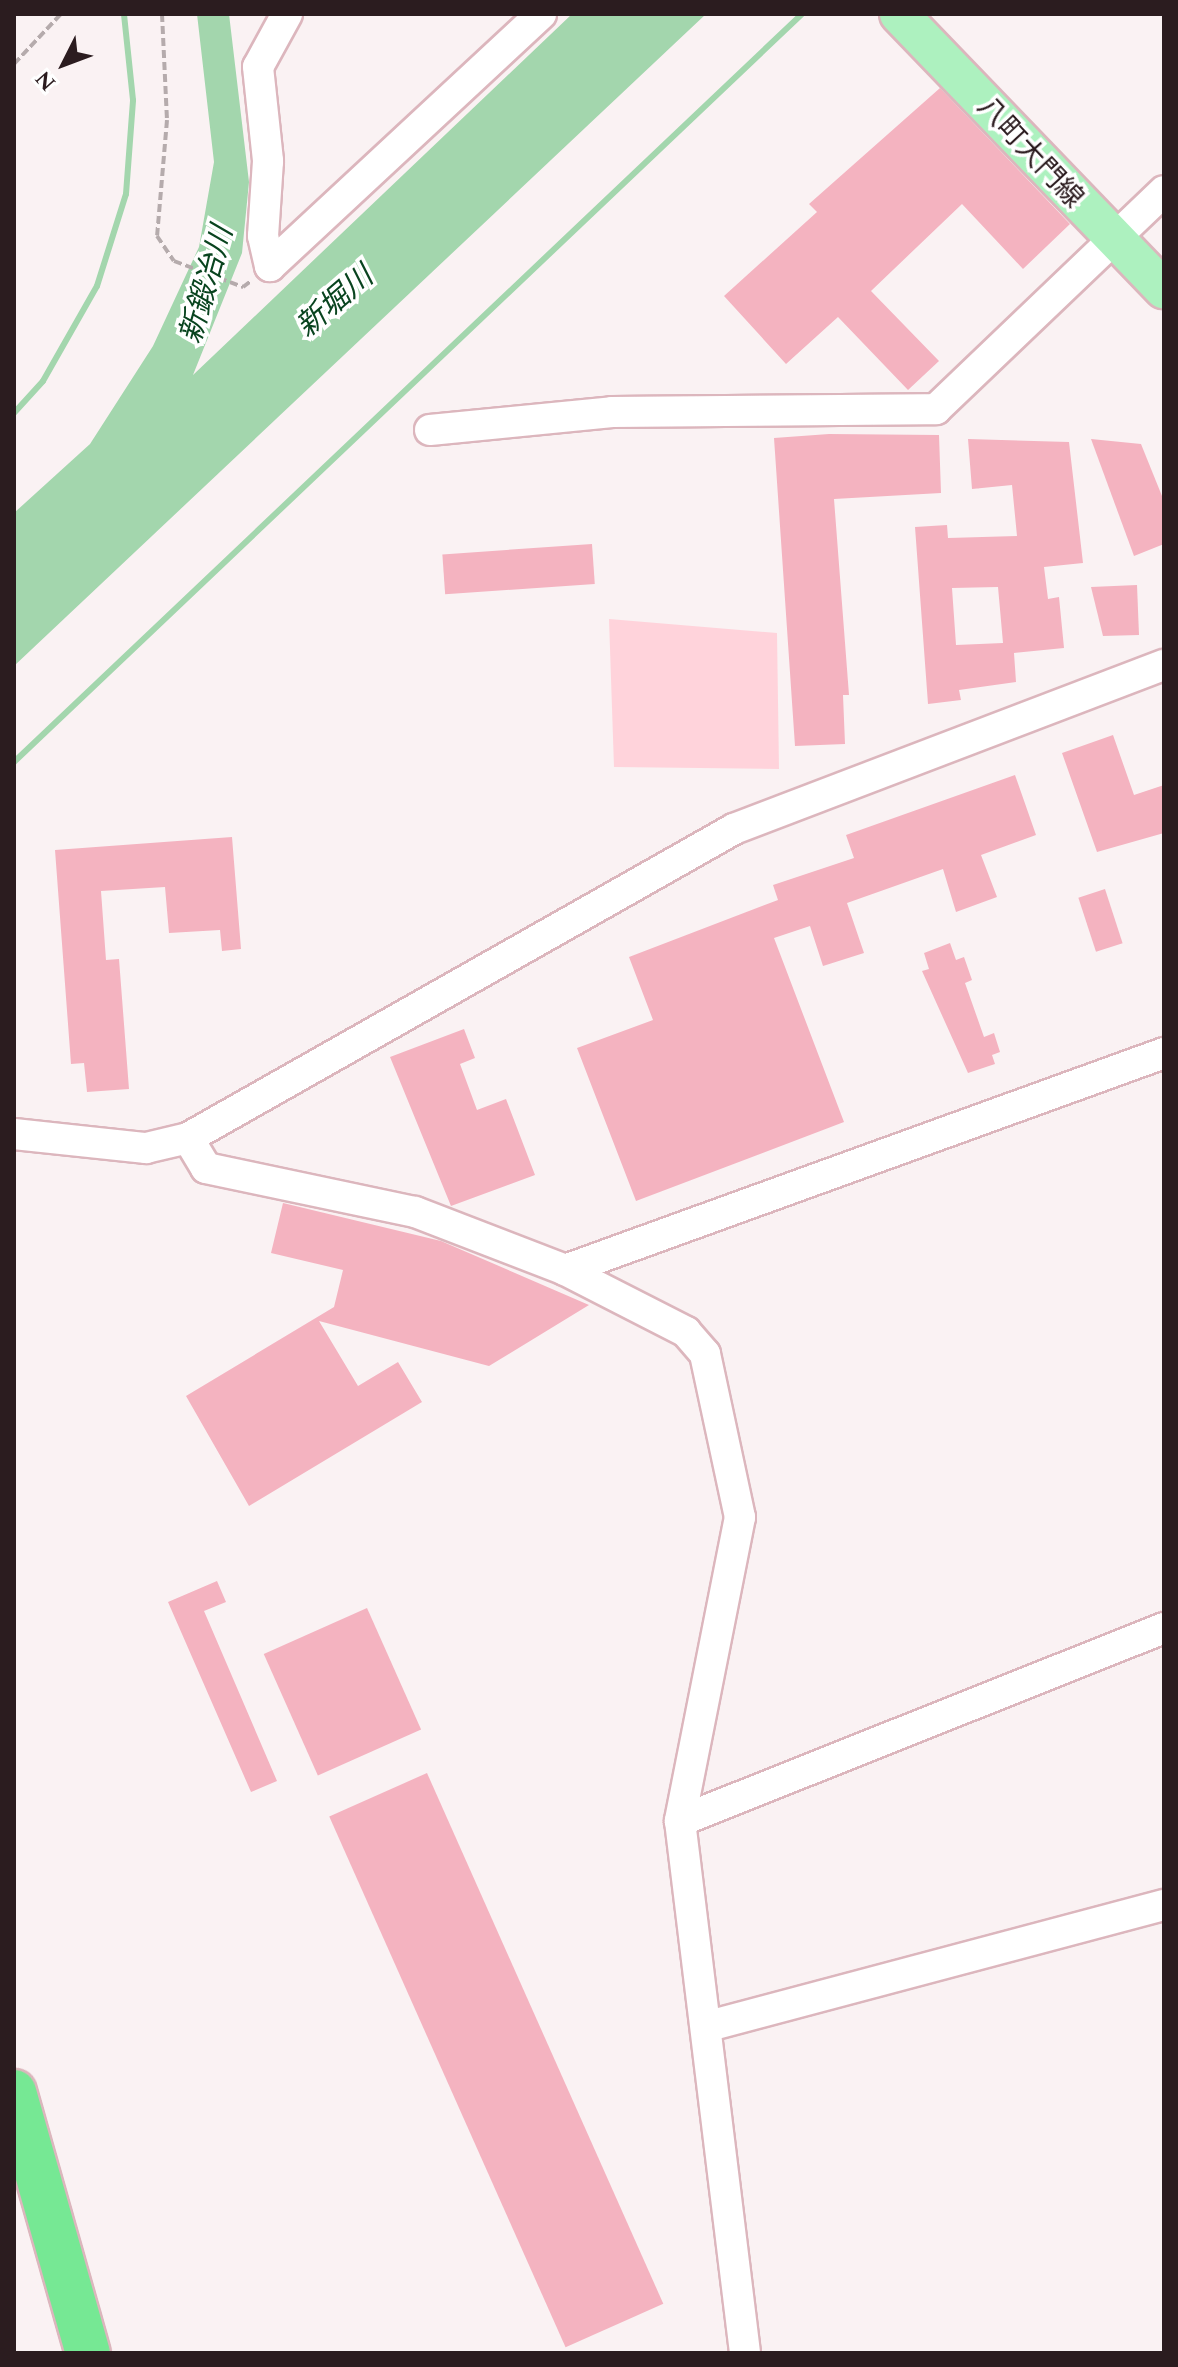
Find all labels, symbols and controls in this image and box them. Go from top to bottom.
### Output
north arrow [24,24,104,104]
text: N [28,63,64,98]
street label: 八町大門線 [970,90,1090,216]
water label: 新鍛冶川 [173,222,241,348]
water label: 新堀川 [289,259,381,345]

